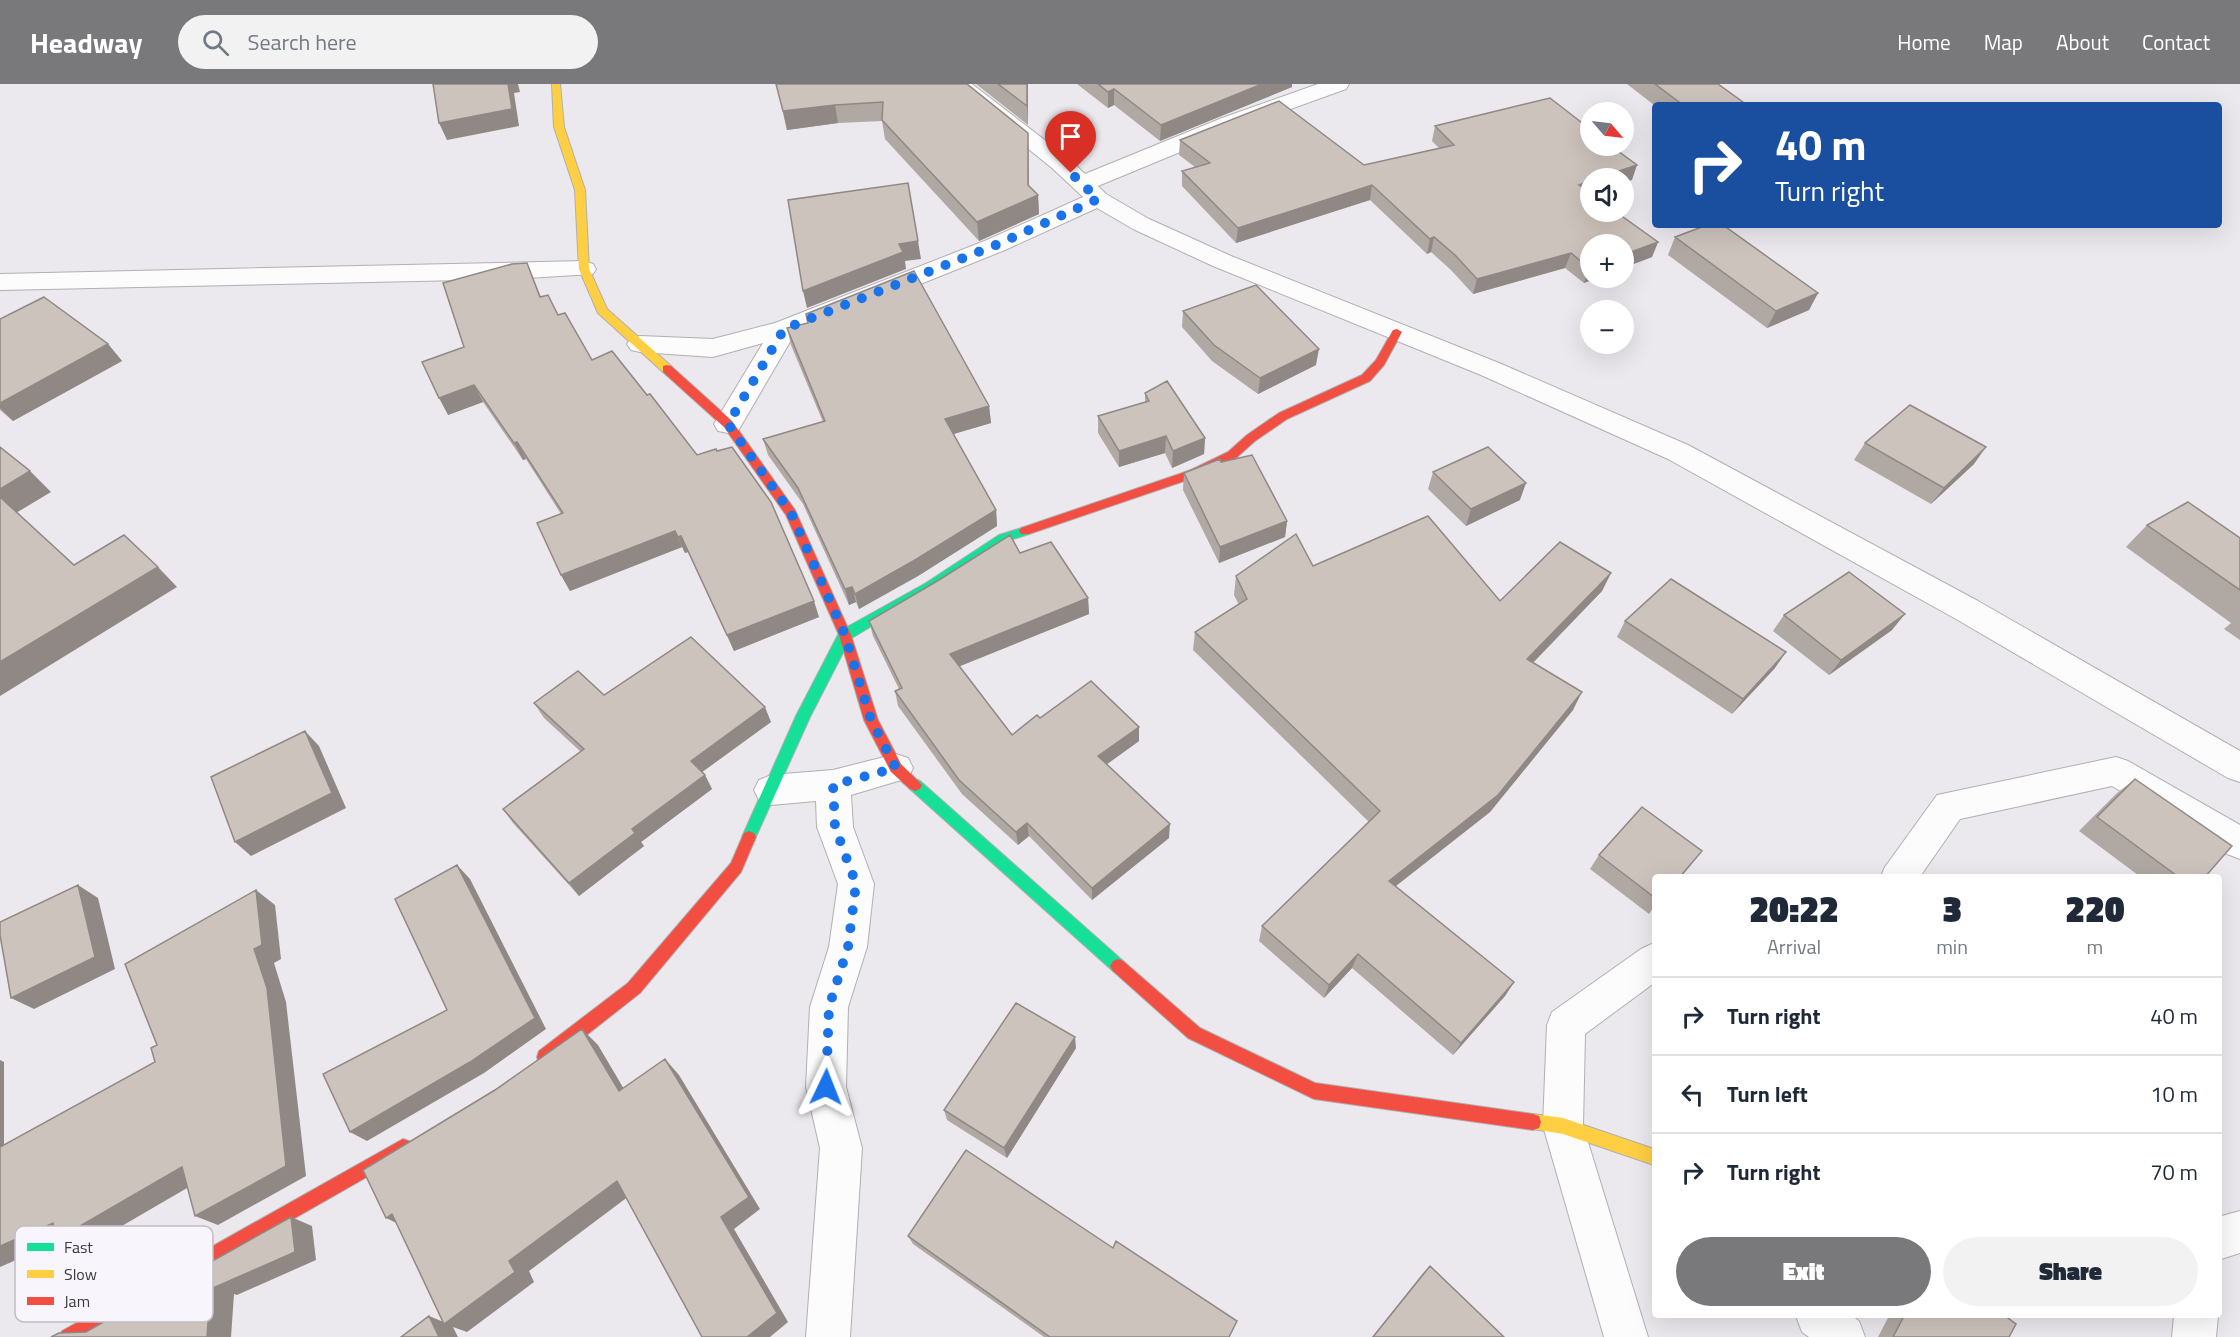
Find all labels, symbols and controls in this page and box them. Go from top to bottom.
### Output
search box [178,15,598,69]
text: Headway [30,21,142,64]
text: Search here [247,25,357,59]
icon: search [199,26,232,59]
text: Home [1897,26,1951,58]
text: Map [1984,26,2023,58]
text: About [2056,26,2109,58]
text: Contact [2142,26,2210,58]
north arrow [1580,102,1634,156]
map controls [1580,102,1634,354]
pin [1045,111,1096,173]
text: 40 m [1775,112,1867,176]
icon: arrive [1054,120,1087,153]
icon: right [1676,126,1754,204]
button: sound [1580,168,1634,222]
text: Turn right [1775,170,1884,211]
button: + [1580,234,1634,288]
button: − [1580,300,1634,354]
text: 20:22 [1749,881,1839,936]
text: 3 [1942,881,1962,936]
text: 220 [2065,881,2125,936]
text: Arrival [1767,931,1821,962]
text: min [1936,931,1968,962]
text: m [2087,931,2103,962]
text: Turn right [1727,999,1821,1033]
text: 40 m [2150,999,2198,1033]
icon: right [1676,1000,1709,1033]
position arrow [794,1055,858,1119]
text: Turn left [1727,1077,1808,1111]
text: 10 m [2150,1077,2198,1111]
icon: left [1676,1078,1709,1111]
text: Turn right [1727,1155,1821,1189]
text: 70 m [2150,1155,2198,1189]
icon: right [1676,1156,1709,1189]
legend [15,1226,213,1322]
text: Fast [64,1235,93,1259]
button: Exit [1676,1237,1931,1306]
button: Share [1943,1237,2198,1306]
text: Slow [64,1262,97,1286]
text: Jam [64,1289,90,1313]

